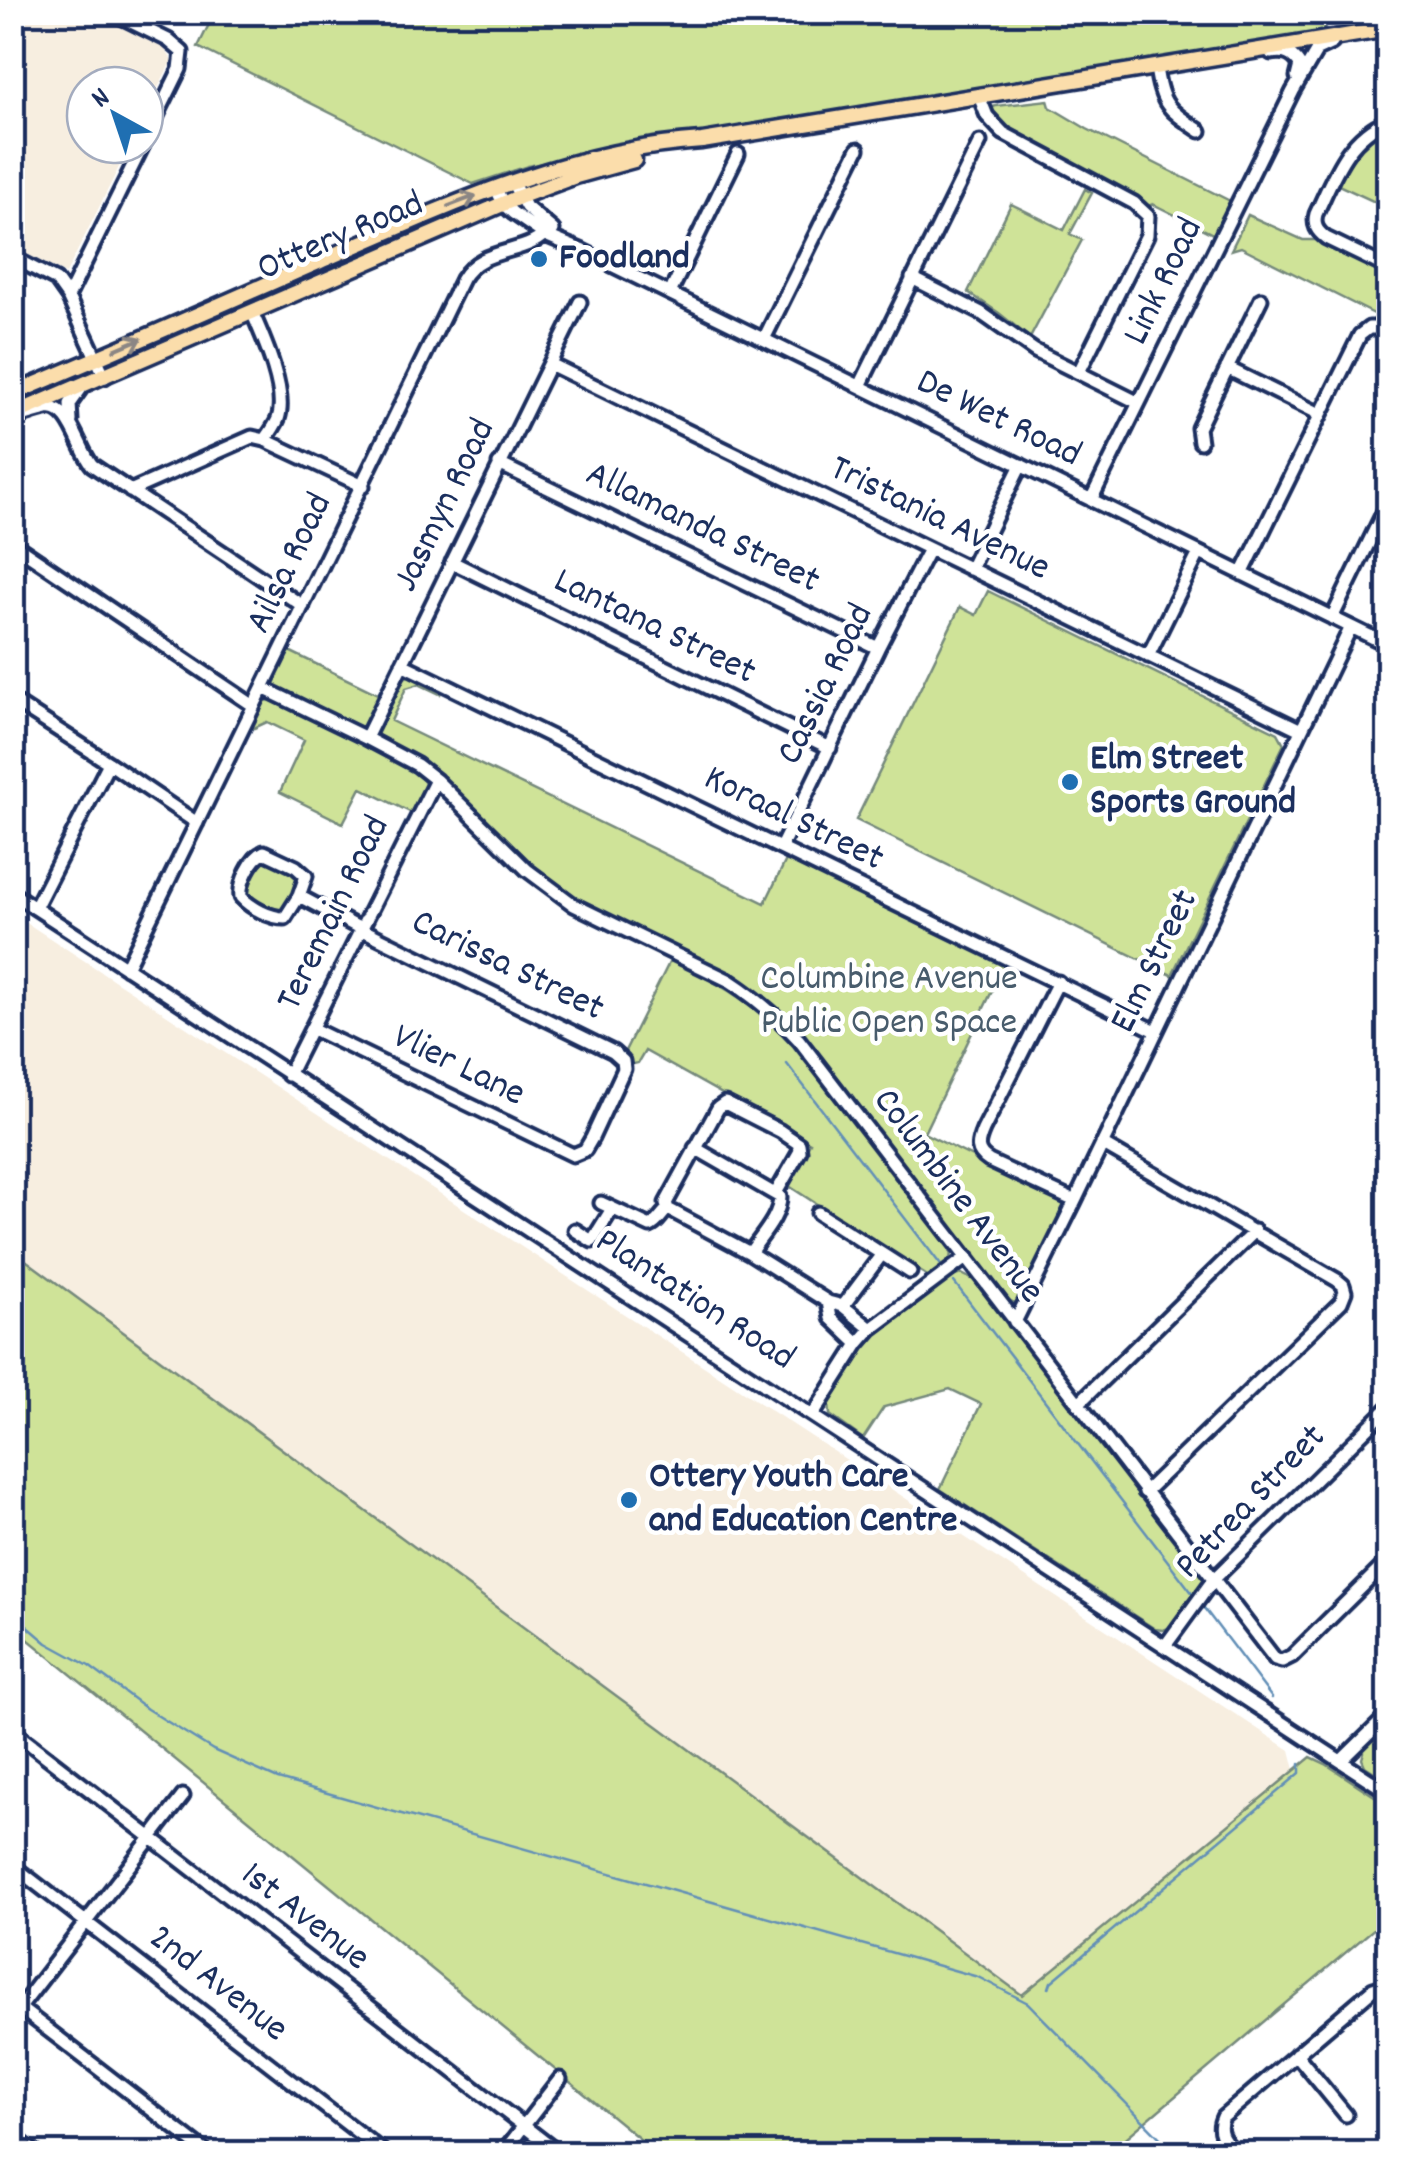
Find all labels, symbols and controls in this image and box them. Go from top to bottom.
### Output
north arrow [65,65,165,165]
text: N [84,80,120,119]
street label: Ottery Road [249,178,433,298]
one-way arrow [445,191,476,209]
street label: Link Road [1111,209,1219,355]
place label: Foodland [559,232,690,287]
marker: Foodland [528,248,550,270]
one-way arrow [112,334,143,352]
street label: De Wet Road [906,356,1090,484]
street label: Jasmyn Road [380,410,512,602]
street label: Tristania Avenue [819,443,1059,597]
street label: Allamanda Street [575,448,829,610]
street label: Ailsa Road [233,484,349,644]
street label: Lantana Street [543,555,765,701]
street label: Cassia Road [764,595,890,775]
place label: Elm Street Sports Ground [1090,733,1296,832]
street label: Koraal Street [694,753,892,887]
marker: Elm Street Sports Ground [1059,771,1081,793]
street label: Teremain Road [264,807,406,1021]
street label: Elm Street [1098,881,1214,1043]
street label: Carissa Street [401,897,613,1037]
park label: Columbine Avenue Public Open Space [760,953,1018,1052]
street label: Vlier Lane [382,1011,534,1123]
street label: Columbine Avenue [858,1078,1056,1316]
street label: Plantation Road [583,1216,805,1386]
street label: Petrea Street [1164,1413,1340,1593]
place label: Ottery Youth Care and Education Centre [649,1451,958,1550]
marker: Ottery Youth Care and Education Centre [618,1489,640,1511]
street label: 1st Avenue [228,1850,380,1986]
street label: 2nd Avenue [135,1913,299,2057]

